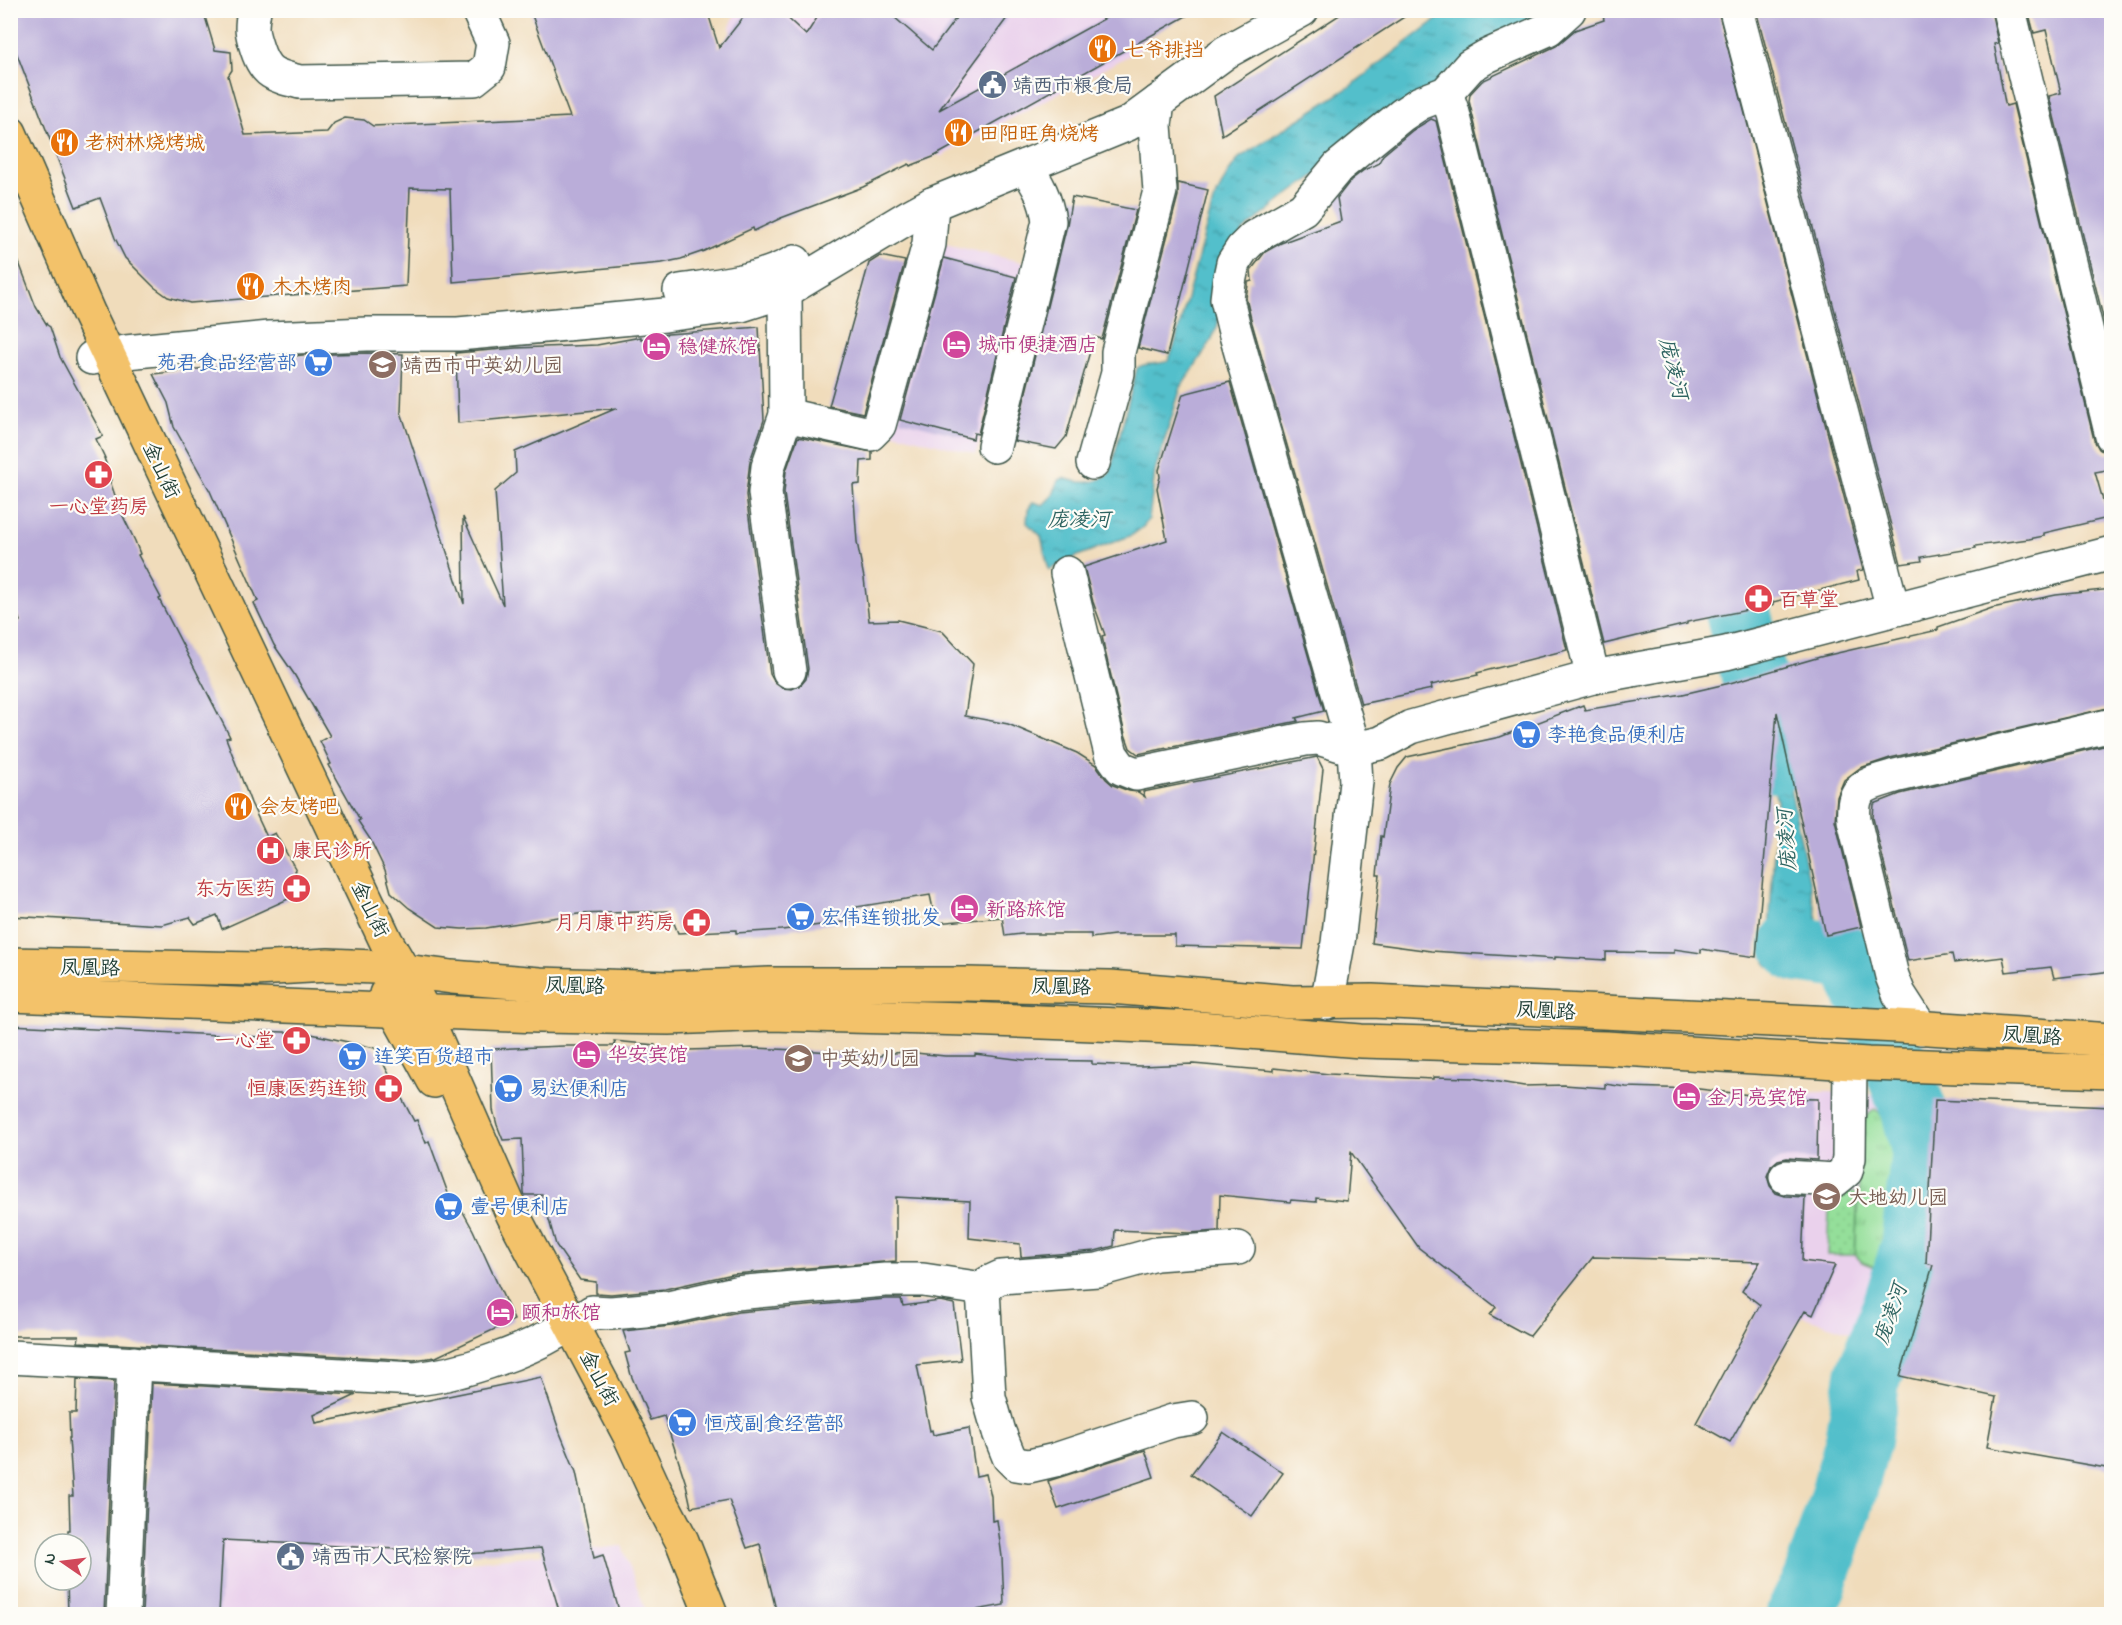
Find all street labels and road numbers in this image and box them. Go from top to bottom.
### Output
street label: 金山街 [134,438,186,504]
street label: 金山街 [343,877,395,943]
street label: 凤凰路 [60,954,121,985]
street label: 凤凰路 [544,972,606,1003]
street label: 凤凰路 [1031,973,1092,1004]
street label: 凤凰路 [1515,996,1578,1029]
street label: 凤凰路 [2001,1021,2064,1054]
street label: 金山街 [571,1346,625,1412]

